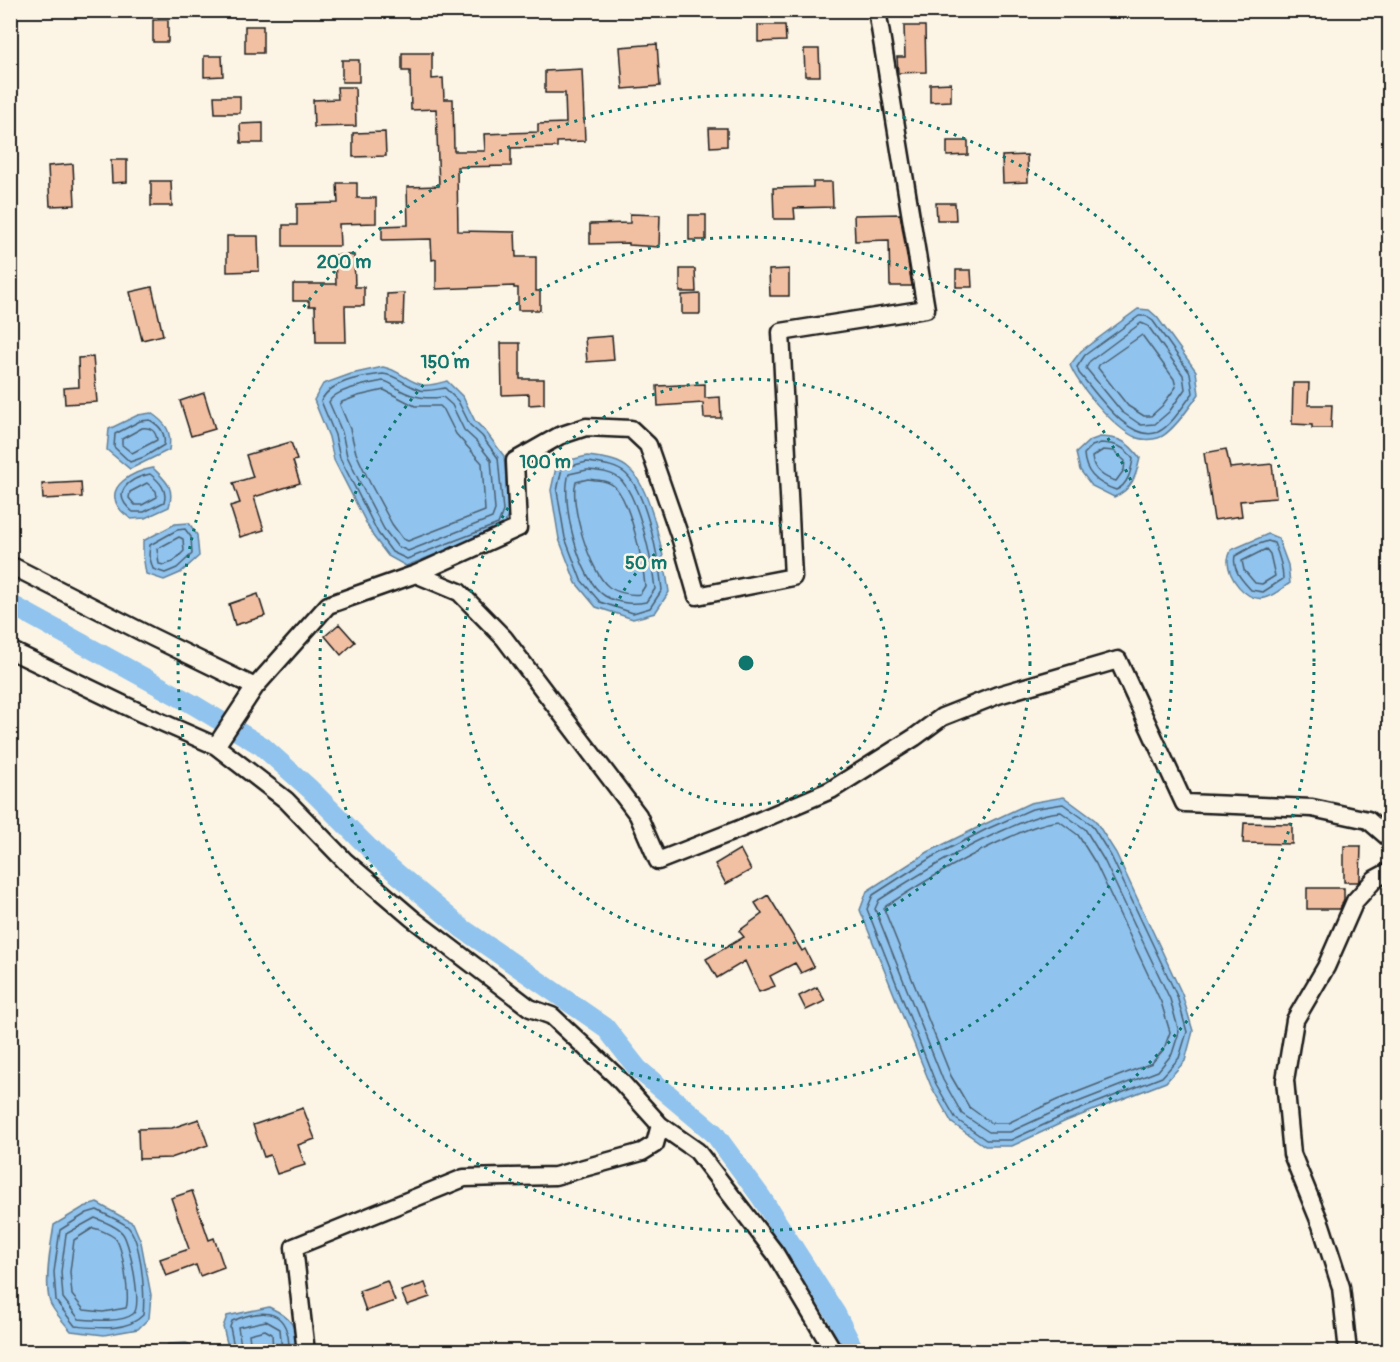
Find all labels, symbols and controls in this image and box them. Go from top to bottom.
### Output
text: 200 m [317,251,371,274]
text: 150 m [421,351,470,374]
text: 100 m [519,451,571,474]
text: 50 m [625,552,667,575]
centre of rings [736,653,756,673]

